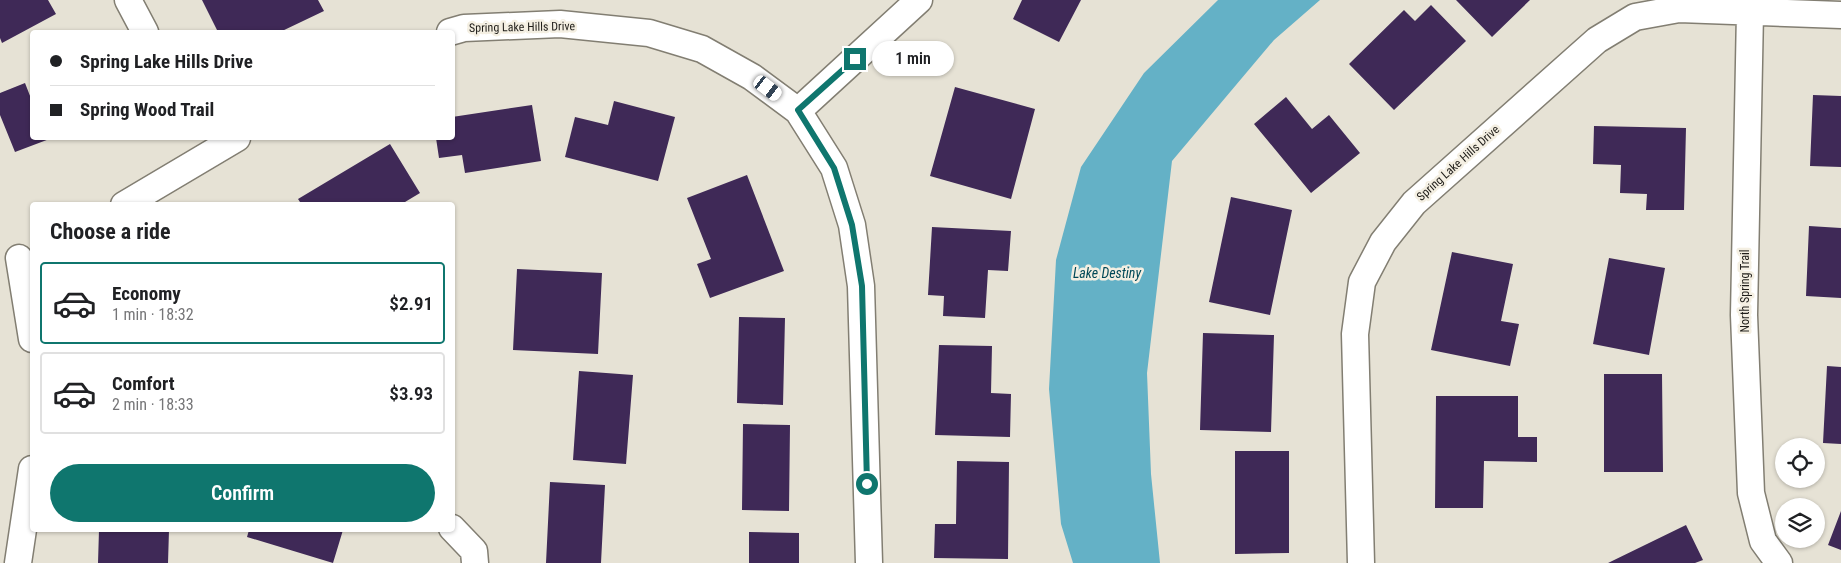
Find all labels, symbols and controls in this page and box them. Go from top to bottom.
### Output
street label: Spring Lake Hills Drive [469,19,576,35]
callout: 1 min [872,42,955,76]
route end [844,48,866,70]
text: 1 min [895,49,931,68]
text: Spring Lake Hills Drive [80,50,253,73]
car [751,73,784,103]
text: Spring Wood Trail [80,98,214,121]
street label: Spring Lake Hills Drive [1414,122,1502,204]
text: Choose a ride [50,219,171,244]
street label: North Spring Trail [1738,250,1752,332]
water label: Lake Destiny [1073,265,1141,281]
icon: car [52,281,97,326]
text: Economy [112,282,181,305]
text: $2.91 [389,292,433,315]
text: 1 min · 18:32 [112,305,194,324]
icon: car [52,371,97,416]
text: Comfort [112,372,175,395]
text: $3.93 [389,382,433,405]
text: 2 min · 18:33 [112,395,194,414]
map controls [1775,438,1825,548]
button: locate [1775,438,1825,488]
button: Confirm [50,464,435,522]
route start [856,473,878,495]
button: layers [1775,498,1825,548]

